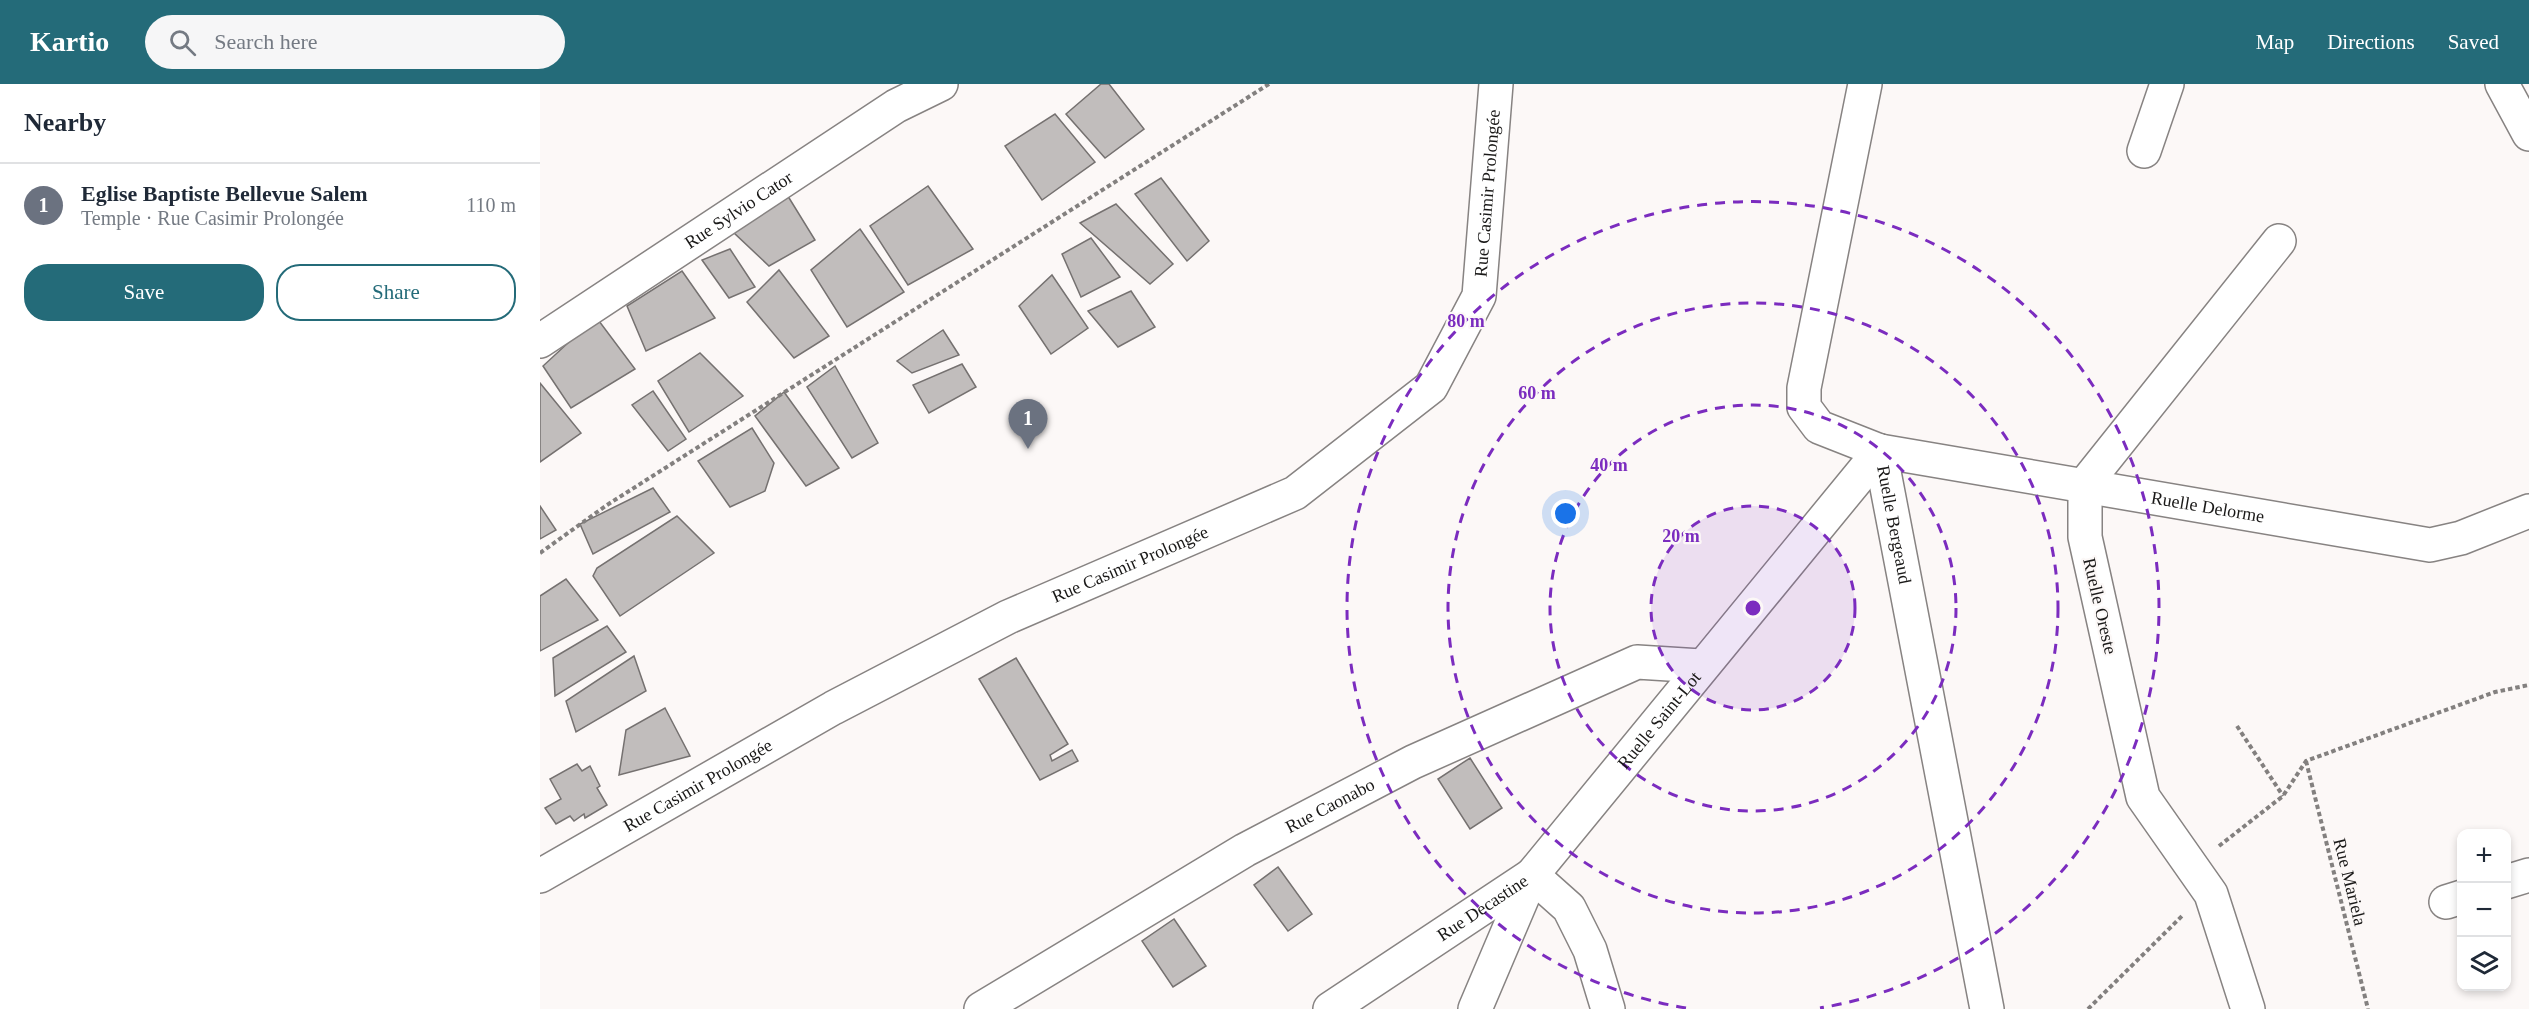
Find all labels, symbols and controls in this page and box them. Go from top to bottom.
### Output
search box [145,15,565,69]
text: Kartio [30,26,109,57]
icon: search [166,26,199,59]
text: Search here [214,29,318,54]
text: Map [2256,30,2294,54]
text: Directions [2327,30,2415,54]
text: Saved [2448,30,2499,54]
text: Nearby [24,108,106,137]
street label: Rue Casimir Prolongée [1471,109,1504,278]
street label: Rue Sylvio Cator [681,167,796,253]
text: Eglise Baptiste Bellevue Salem [81,181,368,206]
text: 1 [39,194,49,216]
text: 110 m [466,194,516,216]
text: Temple · Rue Casimir Prolongée [81,207,344,229]
button: Save [24,264,264,321]
button: Share [276,264,516,321]
text: 80 m [1447,311,1485,331]
text: 60 m [1518,383,1556,403]
pin: 1 [1008,400,1048,449]
text: 40 m [1590,455,1628,475]
street label: Ruelle Bergeaud [1873,464,1915,586]
street label: Ruelle Delorme [2149,487,2266,527]
your location [1551,499,1580,528]
street label: Rue Casimir Prolongée [1049,522,1211,607]
text: 20 m [1662,526,1700,546]
street label: Ruelle Oreste [2079,556,2121,656]
centre of rings [1743,598,1763,618]
street label: Ruelle Saint-Lot [1613,668,1705,773]
street label: Rue Casimir Prolongée [620,735,776,836]
street label: Rue Caonabo [1282,774,1378,837]
map controls [2457,829,2511,991]
button: + [2457,829,2511,883]
street label: Rue Mariela [2329,836,2371,928]
street label: Rue Decastine [1433,871,1532,945]
button: − [2457,883,2511,937]
button: layers [2457,937,2511,991]

